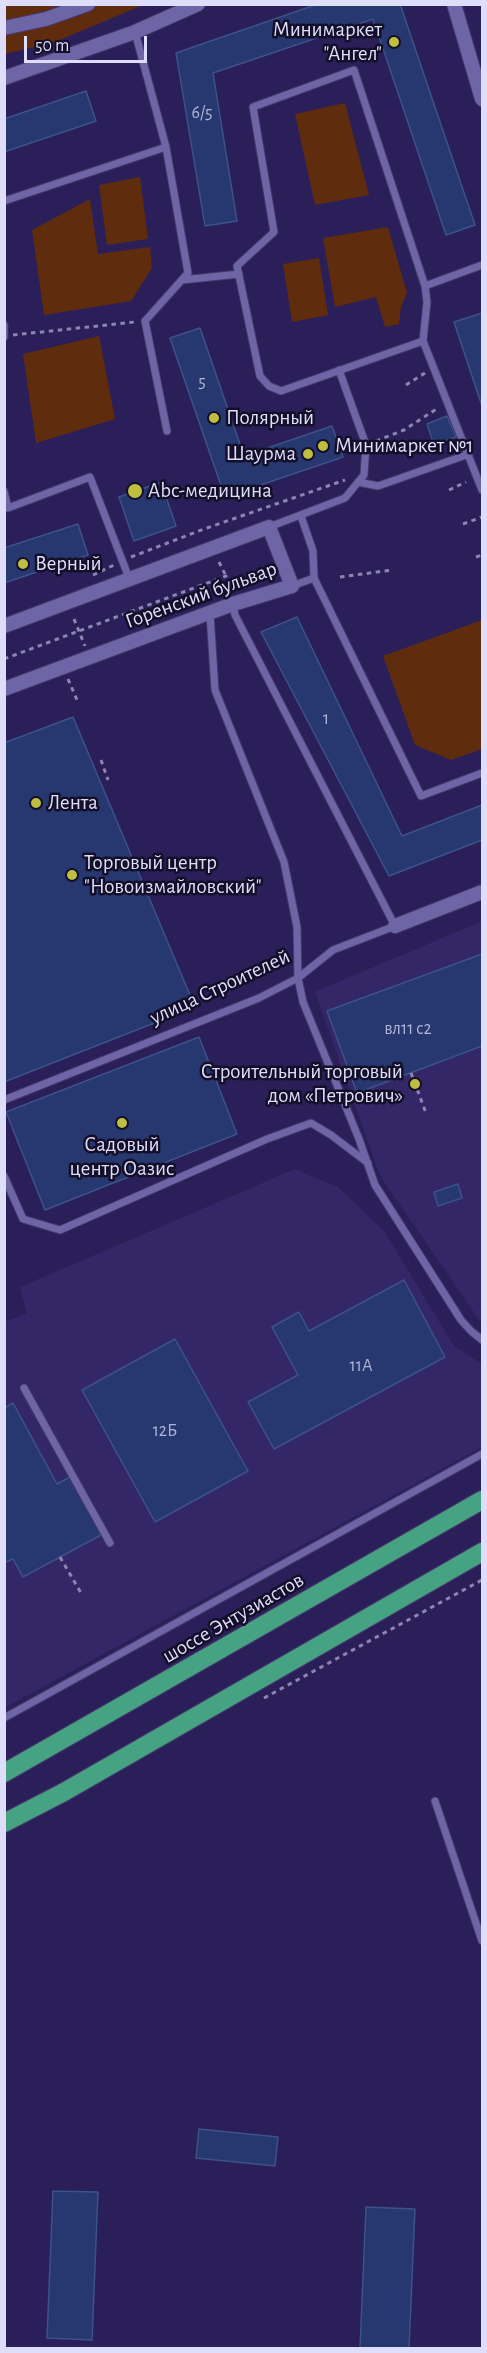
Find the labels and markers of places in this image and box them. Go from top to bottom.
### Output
place label: Минимаркет "Ангел" [273,17,382,67]
marker: Минимаркет "Ангел" [387,35,401,49]
place label: Полярный [226,405,314,431]
marker: Полярный [207,411,221,425]
place label: Минимаркет №1 [335,433,473,459]
marker: Минимаркет №1 [316,439,330,453]
place label: Шаурма [226,441,296,467]
marker: Шаурма [301,447,315,461]
place label: Abc-медицина [148,478,272,504]
marker: Abc-медицина [126,482,144,500]
place label: Верный [35,551,102,577]
marker: Верный [16,557,30,571]
place label: Лента [48,790,98,816]
marker: Лента [29,796,43,810]
place label: Торговый центр "Новоизмайловский" [84,850,262,900]
marker: Торговый центр "Новоизмайловский" [65,868,79,882]
place label: Строительный торговый дом «Петрович» [201,1059,403,1109]
marker: Строительный торговый дом «Петрович» [408,1077,422,1091]
marker: Садовый центр Оазис [115,1116,129,1130]
place label: Садовый центр Оазис [69,1132,175,1182]

